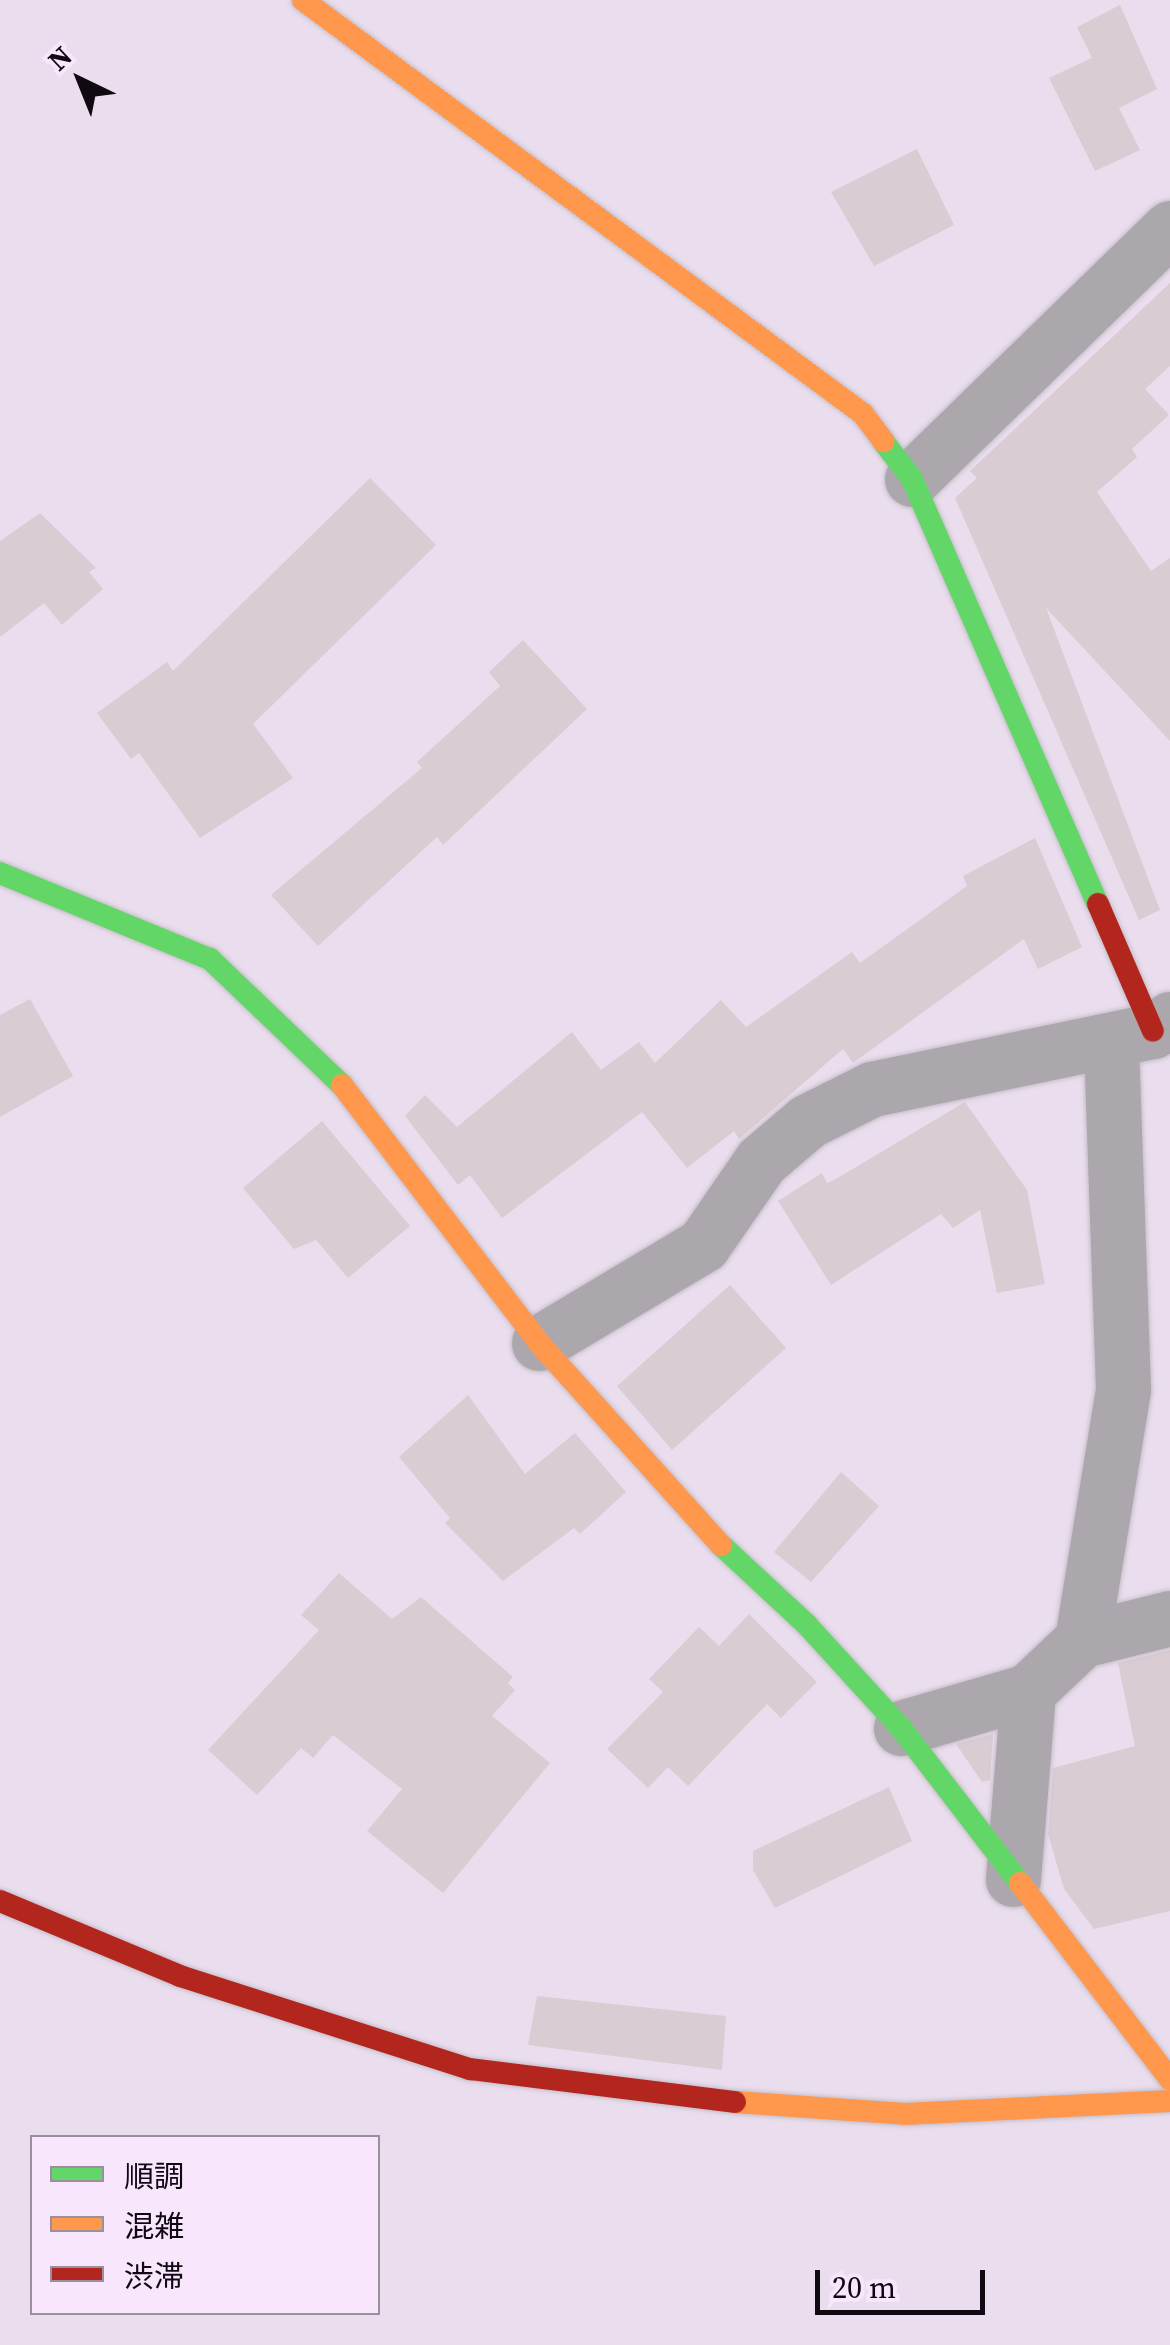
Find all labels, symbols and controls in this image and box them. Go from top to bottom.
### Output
north arrow [30,30,130,130]
text: N [39,37,80,79]
legend [30,2135,380,2315]
text: 順調 [124,2156,184,2197]
text: 混雑 [124,2206,184,2247]
scale bar [820,2250,990,2312]
text: 渋滞 [124,2256,184,2297]
text: 20 m [832,2267,896,2308]

